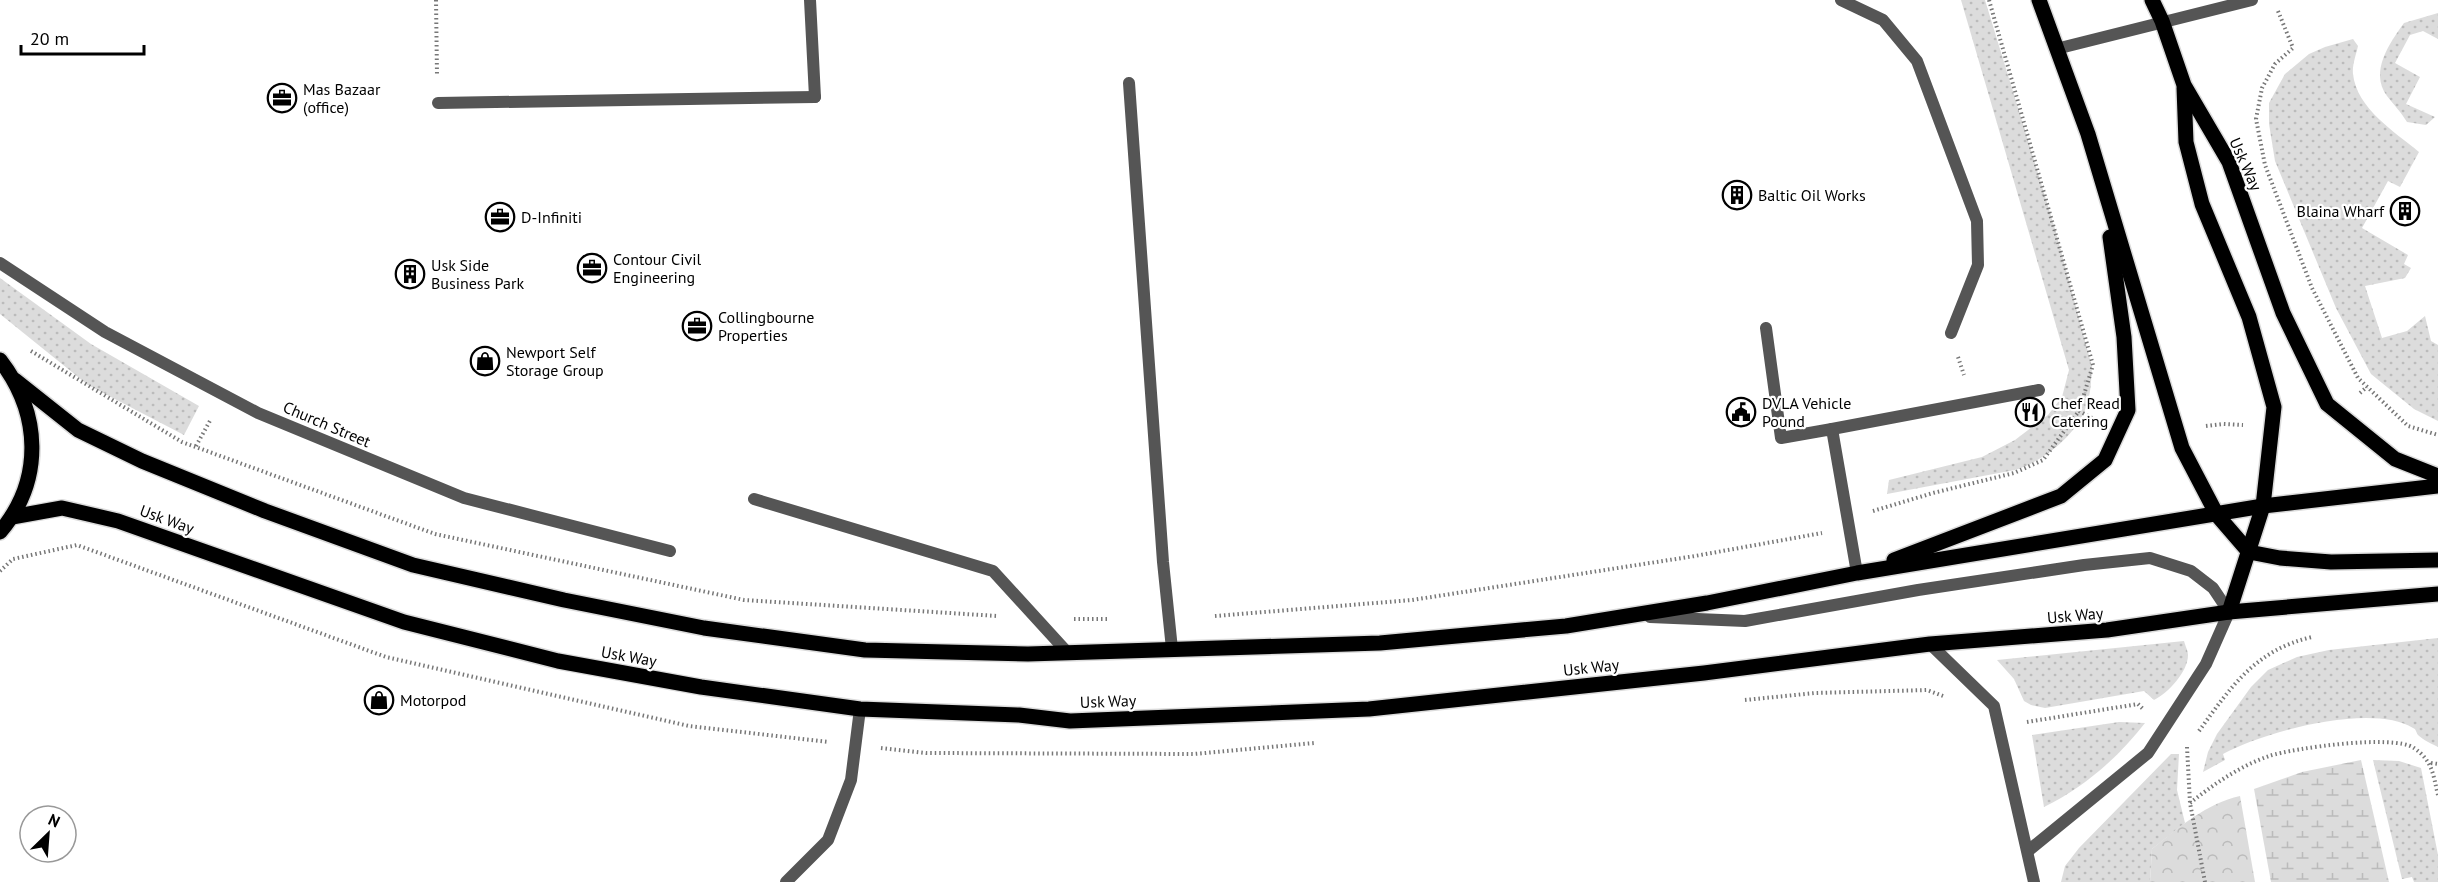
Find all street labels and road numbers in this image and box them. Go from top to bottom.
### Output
street label: Usk Way [2225,134,2267,194]
street label: Church Street [280,397,374,452]
street label: Usk Way [137,500,197,538]
street label: Usk Way [2046,603,2104,627]
street label: Usk Way [600,641,659,671]
street label: Usk Way [1562,654,1621,680]
street label: Usk Way [1080,690,1137,712]

